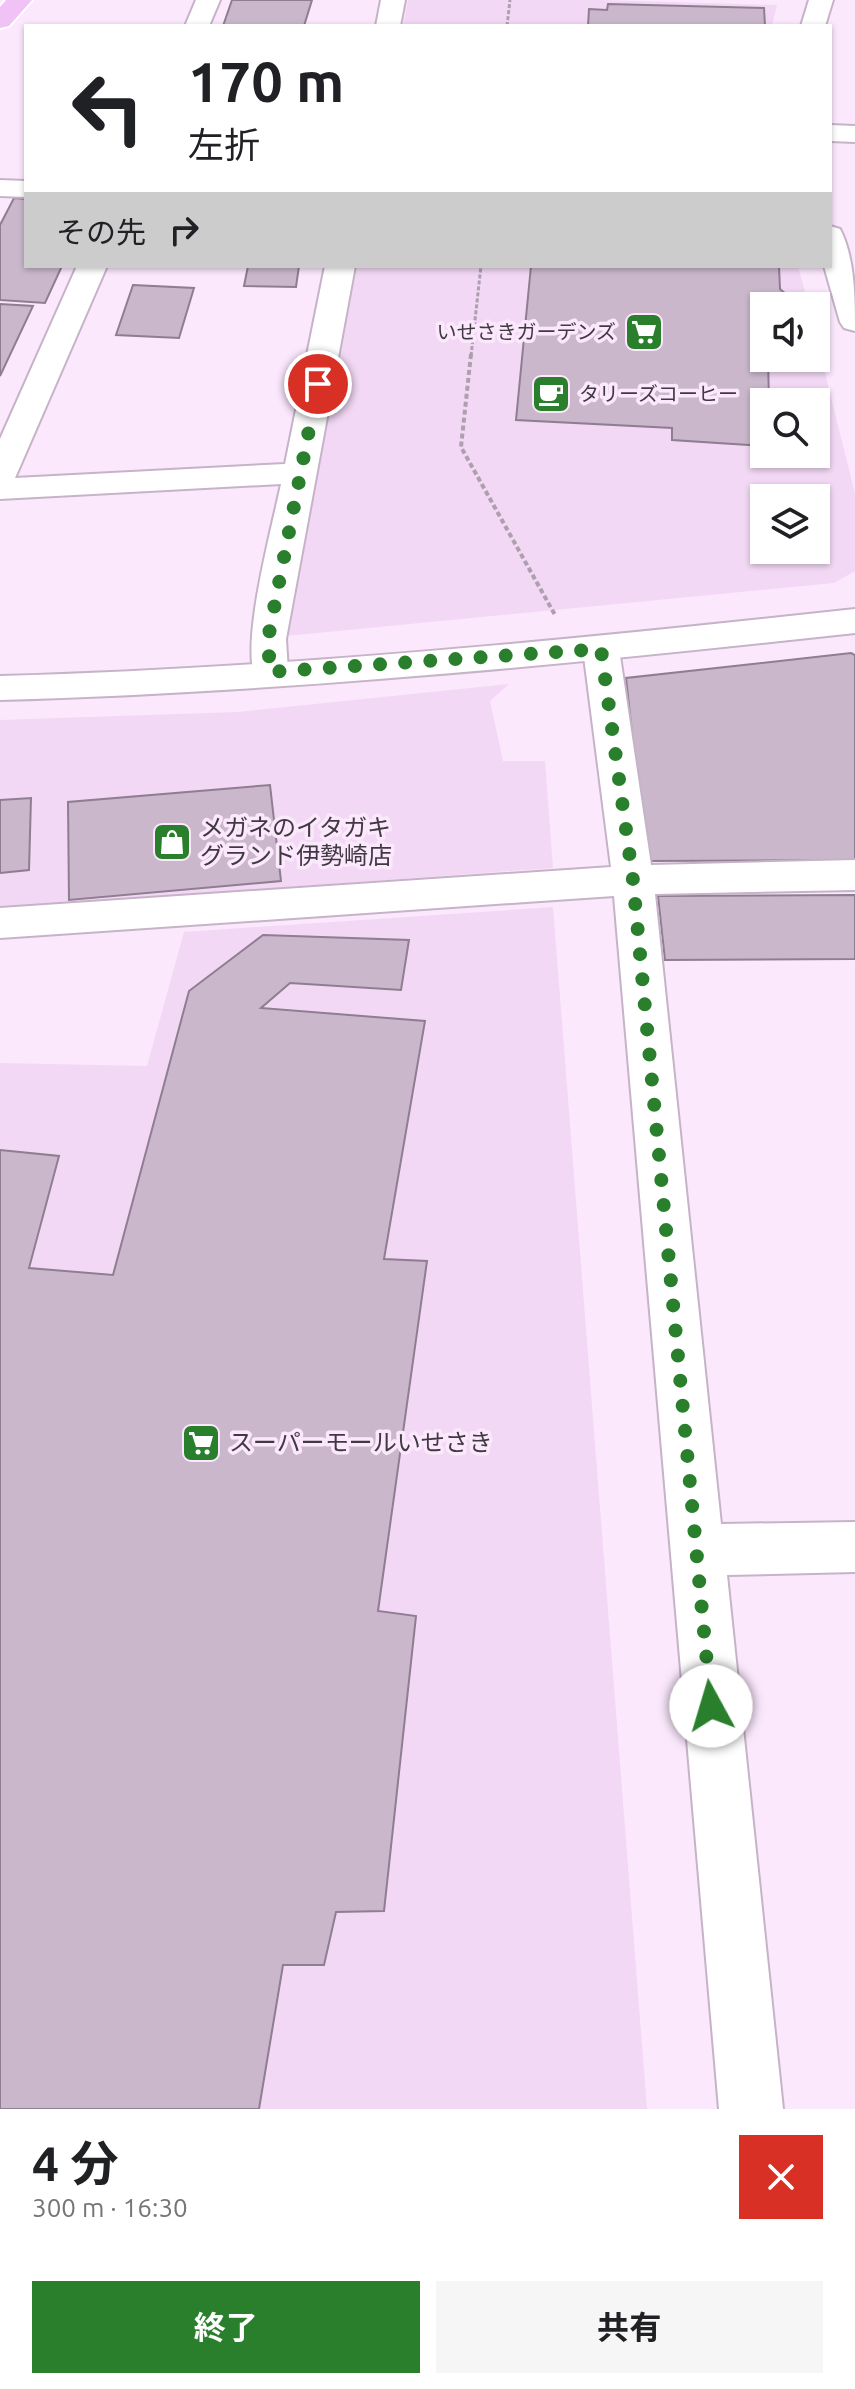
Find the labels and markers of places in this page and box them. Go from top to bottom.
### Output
supermarket icon: いせさきガーデンズ [623,311,665,353]
place label: いせさきガーデンズ [436,320,616,343]
pin [284,350,352,418]
cafe icon: タリーズコーヒー [530,373,572,415]
place label: タリーズコーヒー [579,382,738,405]
place label: メガネのイタガキ グランド伊勢崎店 [200,814,392,869]
shop icon: メガネのイタガキ グランド伊勢崎店 [151,821,193,863]
supermarket icon: スーパーモールいせさき [180,1422,222,1464]
place label: スーパーモールいせさき [229,1429,493,1456]

